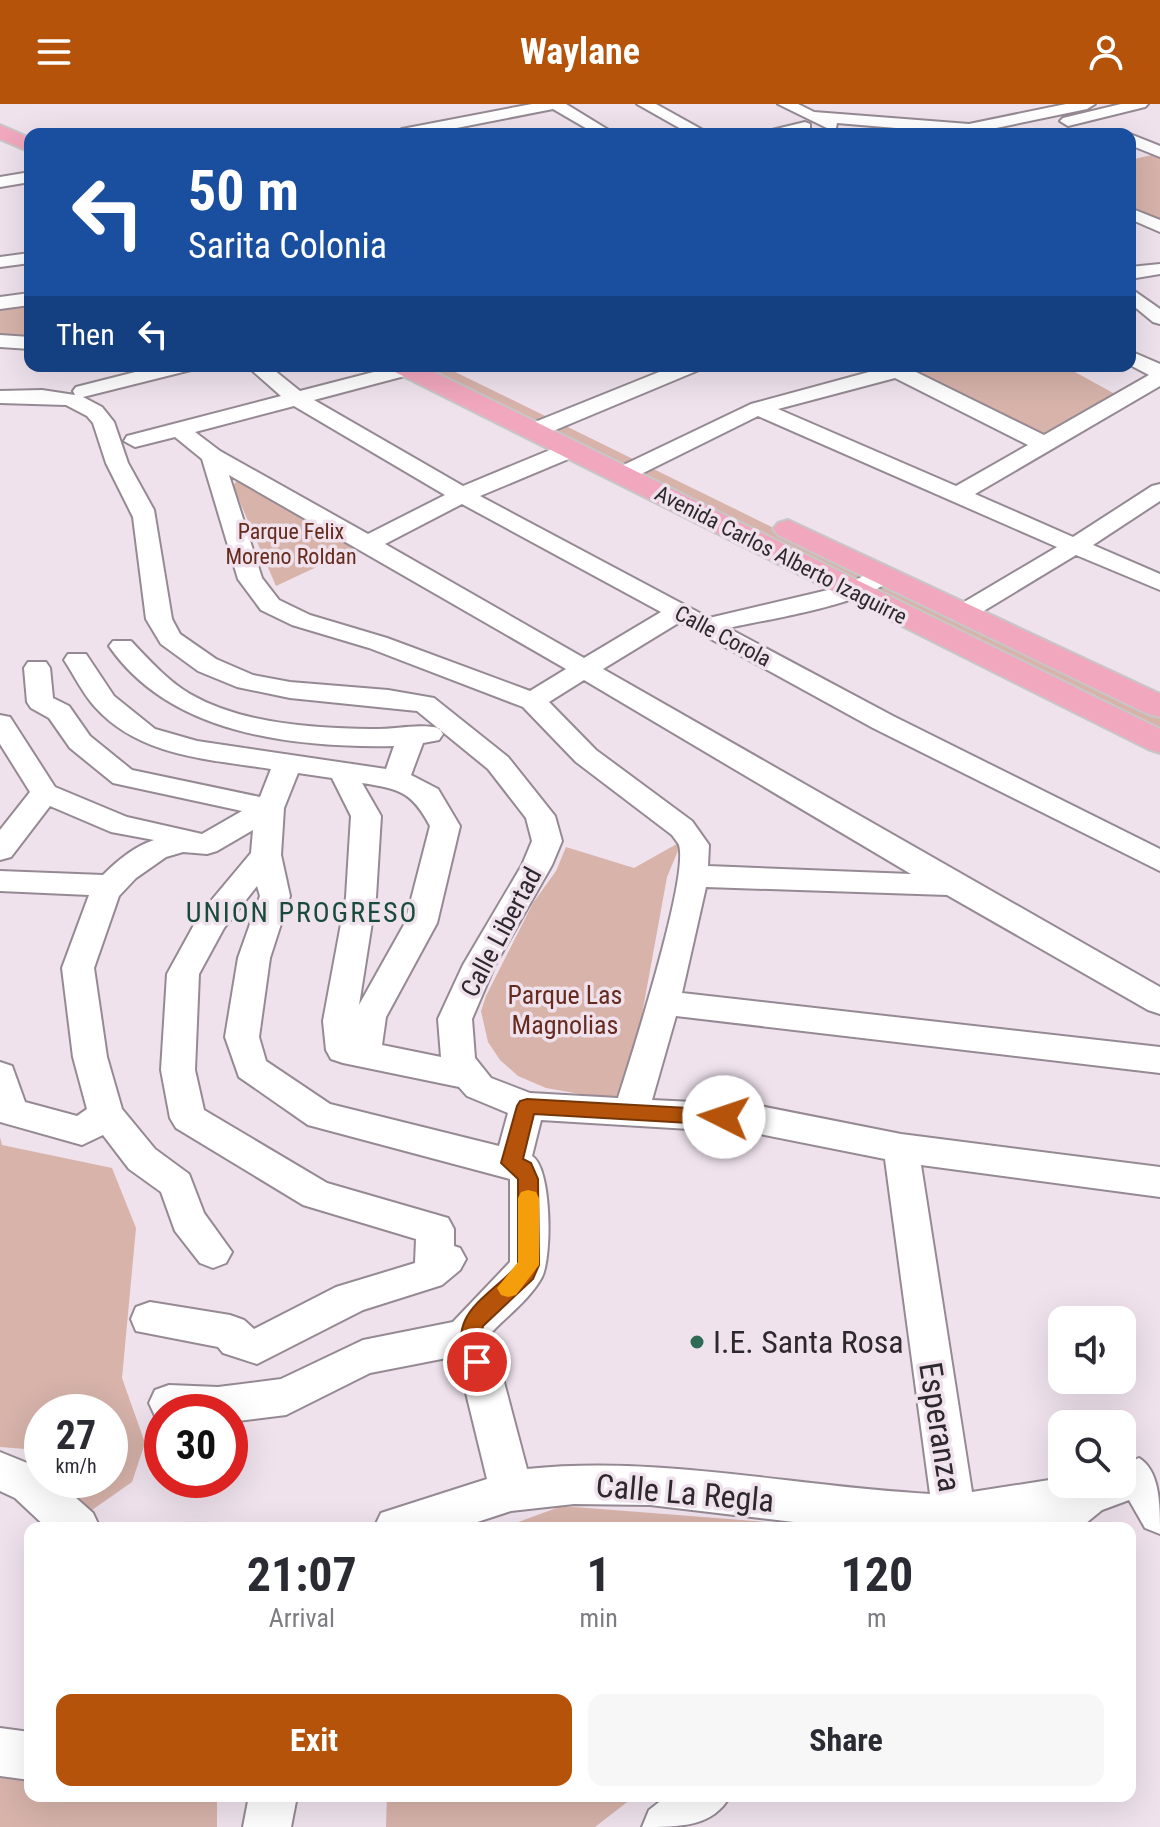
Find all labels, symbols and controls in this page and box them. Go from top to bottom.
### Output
icon: menu [32,30,76,74]
icon: person [1084,30,1128,74]
text: Waylane [520,31,640,73]
text: 50 m [188,158,299,224]
icon: left [56,160,160,264]
text: Sarita Colonia [188,225,387,267]
icon: left [131,312,175,356]
text: Then [56,317,115,352]
street label: Avenida Carlos Alberto Izaguirre [651,481,911,629]
park label: Parque Felix Moreno Roldan [225,519,357,569]
street label: Calle Corola [671,600,775,672]
street label: Calle Libertad [454,862,548,1002]
district label: UNION PROGRESO [186,896,418,929]
park label: Parque Las Magnolias [508,980,622,1040]
position arrow [682,1075,766,1159]
map controls [1048,1306,1136,1498]
button: sound [1048,1306,1136,1394]
place label: I.E. Santa Rosa [713,1323,904,1361]
pin [443,1328,511,1396]
marker: I.E. Santa Rosa [688,1333,706,1351]
icon: arrive [455,1340,499,1384]
street label: Esperanza [911,1360,969,1494]
speed limit sign: 30 [144,1394,248,1498]
button: search [1048,1410,1136,1498]
text: 27 [56,1412,96,1459]
text: km/h [55,1454,97,1478]
street label: Calle La Regla [594,1466,776,1520]
text: 21:07 [247,1546,357,1603]
text: 1 [587,1546,611,1603]
text: 120 [840,1546,913,1603]
text: Arrival [269,1603,335,1633]
text: min [580,1603,618,1633]
text: m [867,1603,887,1633]
button: Exit [56,1694,572,1786]
button: Share [588,1694,1104,1786]

